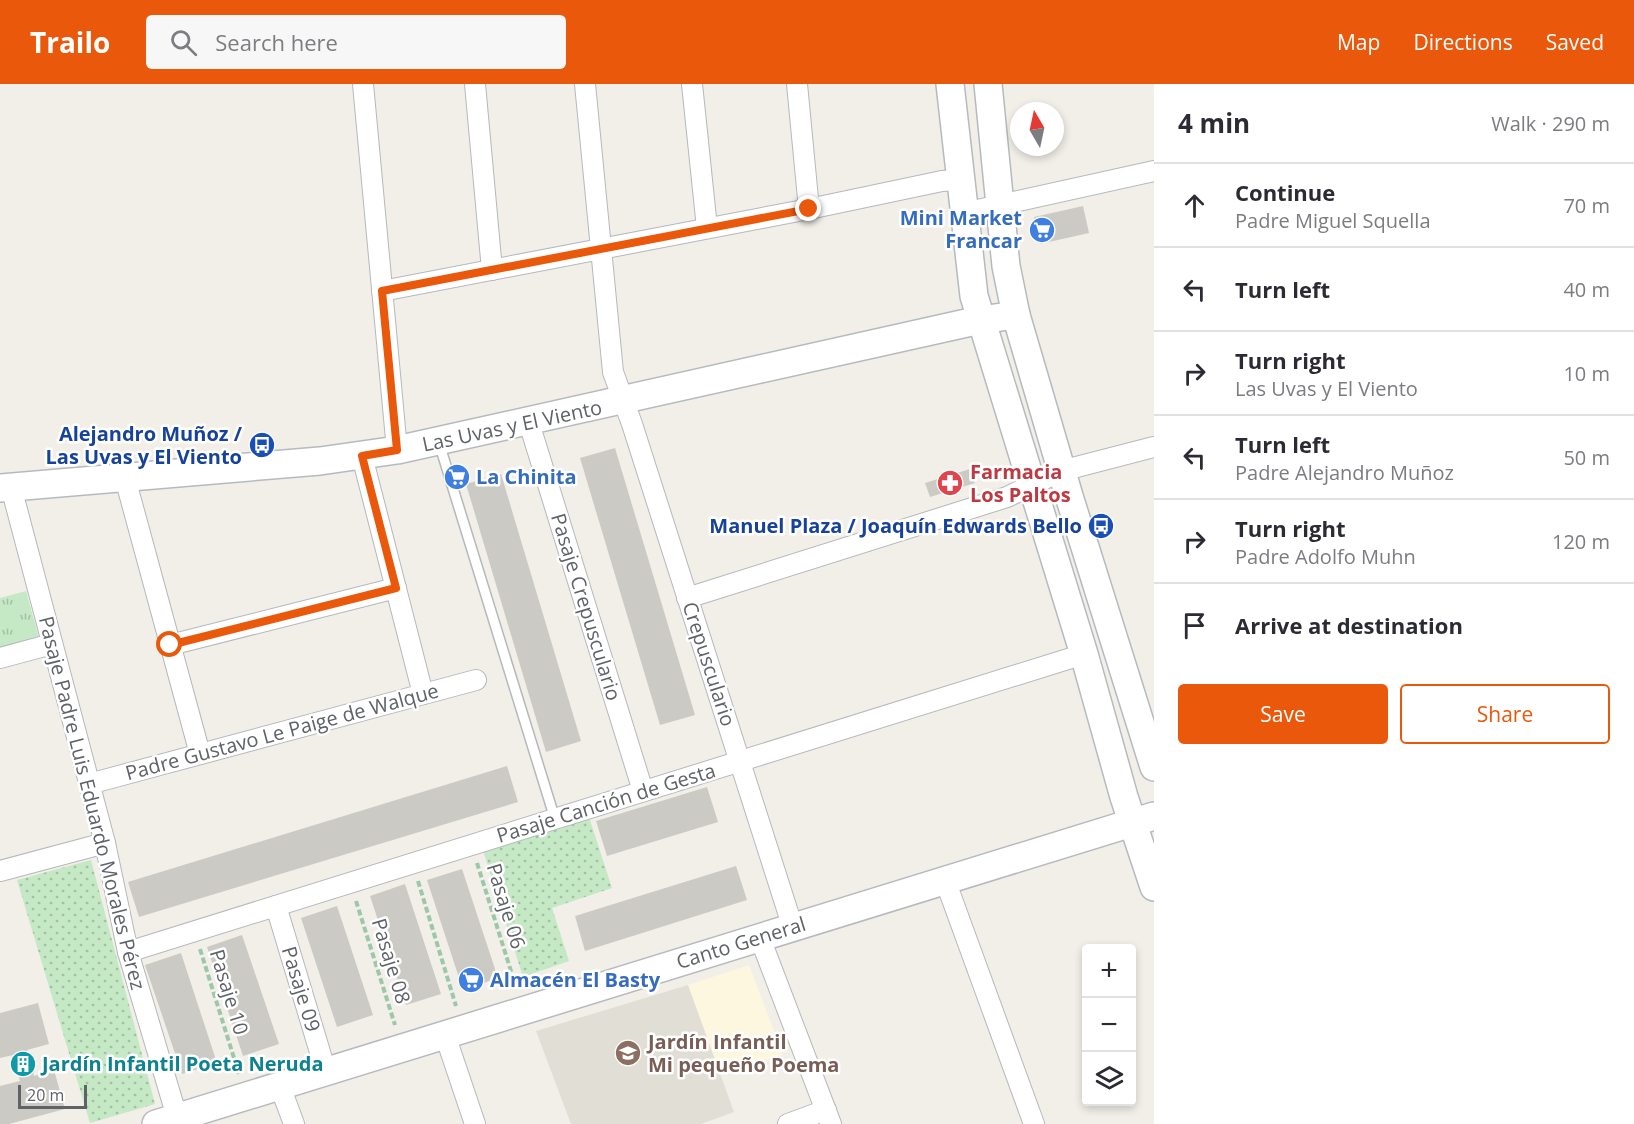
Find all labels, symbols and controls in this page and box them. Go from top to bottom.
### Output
search box [146,15,566,69]
text: Trailo [30,23,110,61]
icon: search [167,26,200,59]
text: Search here [215,27,338,57]
text: Map [1337,28,1380,56]
text: Directions [1413,28,1513,56]
text: Saved [1546,28,1604,56]
north arrow [1010,102,1064,156]
text: 4 min [1178,105,1250,141]
text: Walk · 290 m [1491,110,1610,137]
text: Continue [1235,177,1335,207]
icon: ahead [1178,189,1211,222]
text: 70 m [1563,192,1610,219]
route end [795,195,821,221]
place label: Mini Market Francar [900,204,1022,254]
text: Padre Miguel Squella [1235,207,1431,234]
supermarket icon: Mini Market Francar [1027,215,1057,245]
icon: left [1178,273,1211,306]
text: Turn left [1235,274,1330,304]
text: 40 m [1563,276,1610,303]
text: Turn right [1235,345,1346,375]
icon: right [1178,357,1211,390]
text: 10 m [1563,360,1610,387]
text: Las Uvas y El Viento [1235,375,1418,402]
street label: Las Uvas y El Viento [420,393,604,458]
place label: Alejandro Muñoz / Las Uvas y El Viento [46,420,243,470]
text: Turn left [1235,429,1330,459]
bus stop icon: Alejandro Muñoz / Las Uvas y El Viento [247,430,277,460]
icon: left [1178,441,1211,474]
text: 50 m [1563,444,1610,471]
place label: Farmacia Los Paltos [970,458,1071,508]
text: Padre Alejandro Muñoz [1235,459,1454,486]
supermarket icon: La Chinita [442,462,472,492]
place label: La Chinita [476,463,577,490]
pharmacy icon: Farmacia Los Paltos [935,468,965,498]
street label: Pasaje Crepusculario [545,510,628,704]
bus stop icon: Manuel Plaza / Joaquín Edwards Bello [1086,511,1116,541]
place label: Manuel Plaza / Joaquín Edwards Bello [709,512,1082,539]
text: Turn right [1235,513,1346,543]
icon: right [1178,525,1211,558]
text: 120 m [1552,528,1610,555]
text: Padre Adolfo Muhn [1235,543,1416,570]
street label: Crepusculario [677,598,742,730]
icon: arrive [1178,609,1211,642]
text: Arrive at destination [1235,610,1463,640]
street label: Pasaje Padre Luis Eduardo Morales Pérez [33,613,152,993]
route start [156,631,182,657]
street label: Padre Gustavo Le Paige de Walque [122,677,441,786]
button: Save [1178,684,1388,744]
button: Share [1400,684,1610,744]
street label: Pasaje Canción de Gesta [493,756,719,849]
street label: Pasaje 06 [481,860,532,952]
street label: Canto General [673,910,809,975]
street label: Pasaje 08 [366,915,417,1007]
street label: Pasaje 09 [276,943,327,1035]
map controls [1082,944,1136,1106]
button: + [1082,944,1136,998]
street label: Pasaje 10 [204,946,255,1038]
supermarket icon: Almacén El Basty [456,965,486,995]
place label: Almacén El Basty [490,966,661,993]
button: − [1082,998,1136,1052]
place label: Jardín Infantil Mi pequeño Poema [646,1028,839,1078]
school or university icon: Jardín Infantil Mi pequeño Poema [613,1038,643,1068]
building icon: Jardín Infantil Poeta Neruda [8,1049,38,1079]
place label: Jardín Infantil Poeta Neruda [40,1050,323,1077]
button: layers [1082,1052,1136,1106]
scale bar [18,1082,87,1110]
text: 20 m [27,1084,64,1106]

